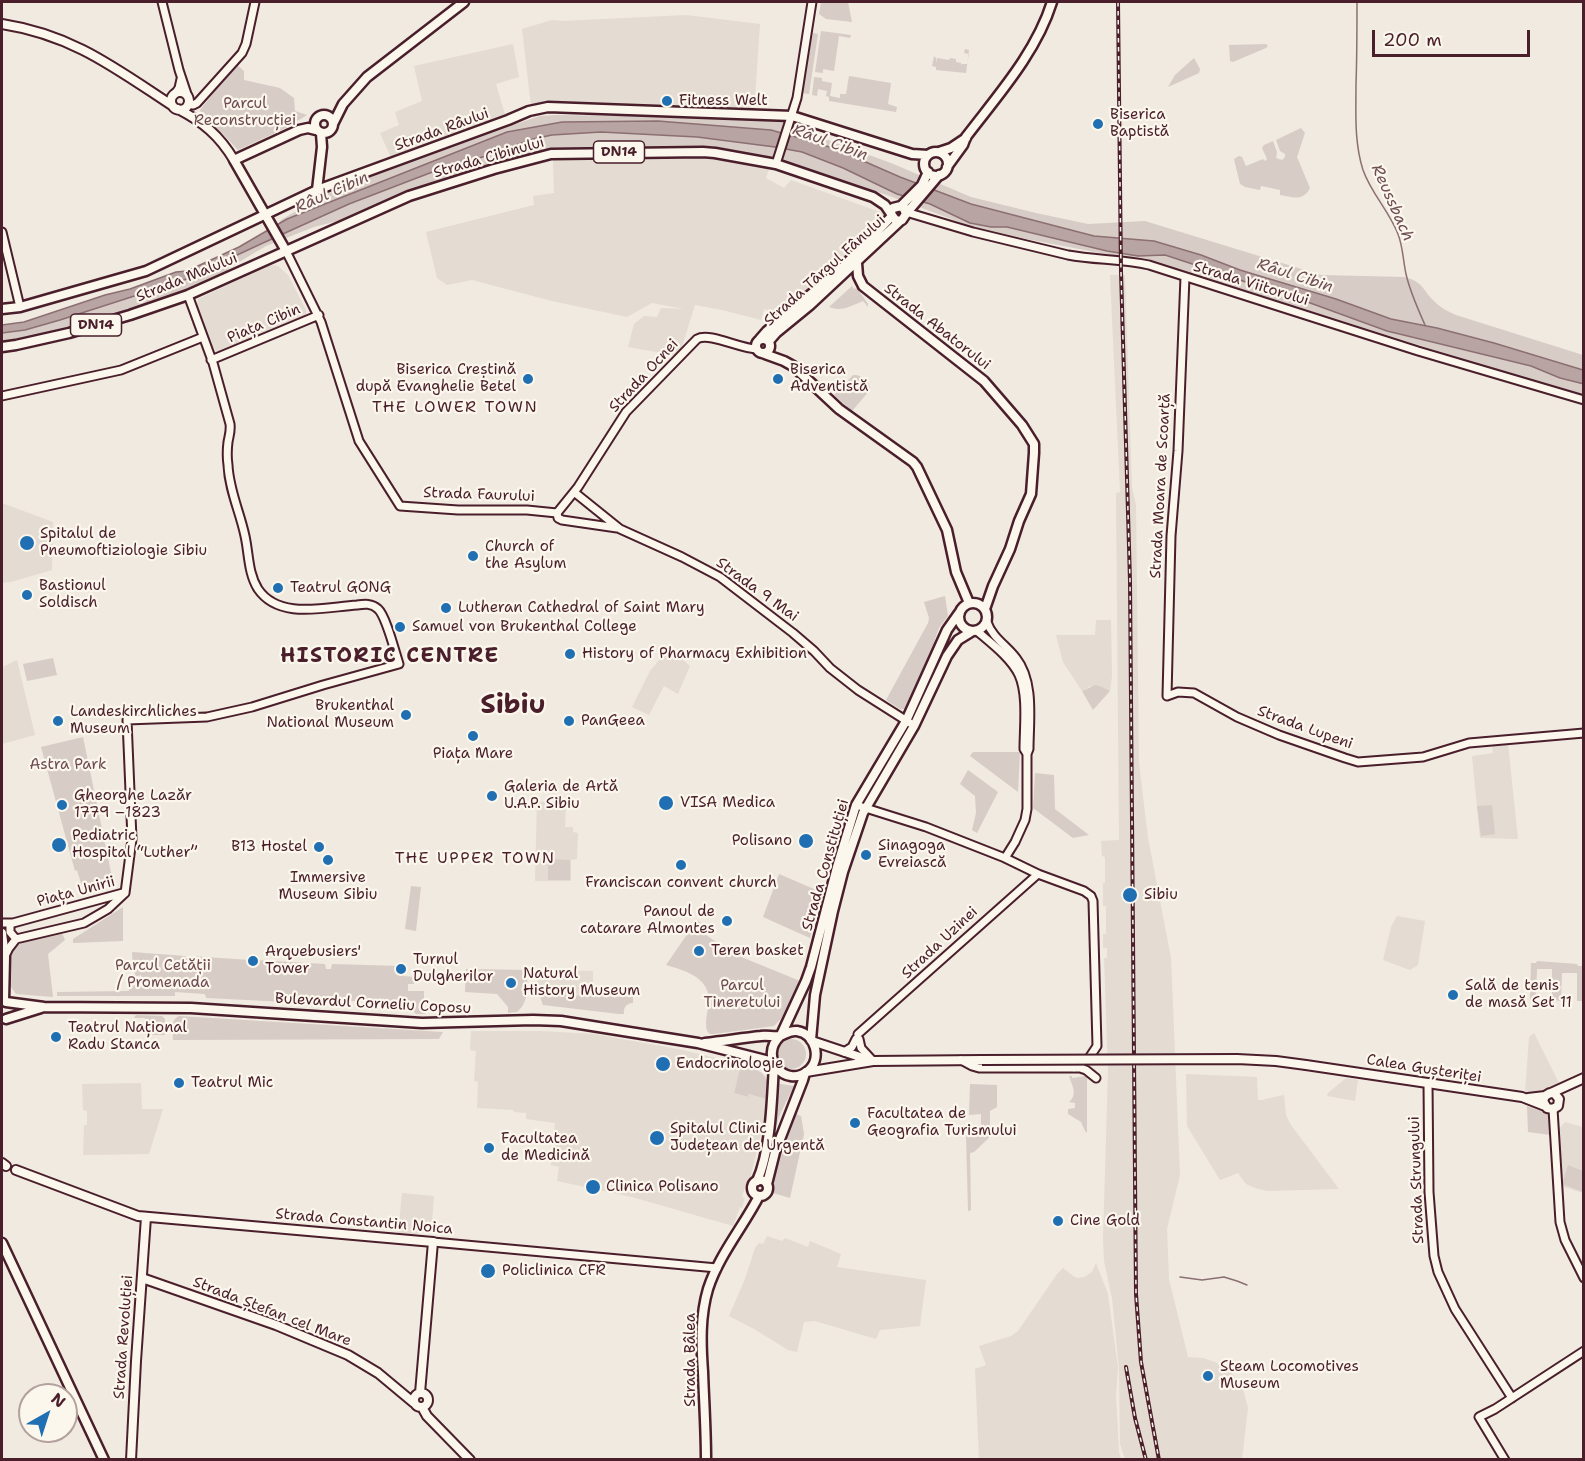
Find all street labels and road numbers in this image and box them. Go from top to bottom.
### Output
street label: Strada Râului [392,105,492,155]
street label: Strada Cibinului [431,134,547,182]
road number: DN14 [594,141,644,163]
street label: Strada Târgul Fânului [760,212,890,330]
street label: Strada Malului [134,250,240,306]
street label: Strada Viitorului [1191,258,1311,310]
street label: Strada Abatorului [880,280,994,374]
street label: Piața Cibin [225,301,303,347]
road number: DN14 [70,314,122,336]
street label: Strada Ocnei [606,336,682,416]
street label: Strada Moara de Scoarță [1147,393,1175,579]
street label: Strada Faurului [423,484,535,506]
street label: Strada 9 Mai [712,554,802,626]
street label: Strada Lupeni [1255,702,1355,754]
street label: Strada Constituției [799,797,853,933]
street label: Piața Unirii [35,873,117,911]
street label: Strada Uzinei [898,903,982,983]
street label: Bulevardul Corneliu Coposu [274,990,472,1018]
street label: Calea Gușteriței [1365,1051,1483,1087]
street label: Strada Strungului [1406,1116,1428,1244]
street label: Strada Constantin Noica [275,1205,453,1239]
street label: Strada Ștefan cel Mare [190,1273,354,1351]
street label: Strada Revoluției [111,1274,137,1400]
street label: Strada Bâlea [682,1313,700,1407]

